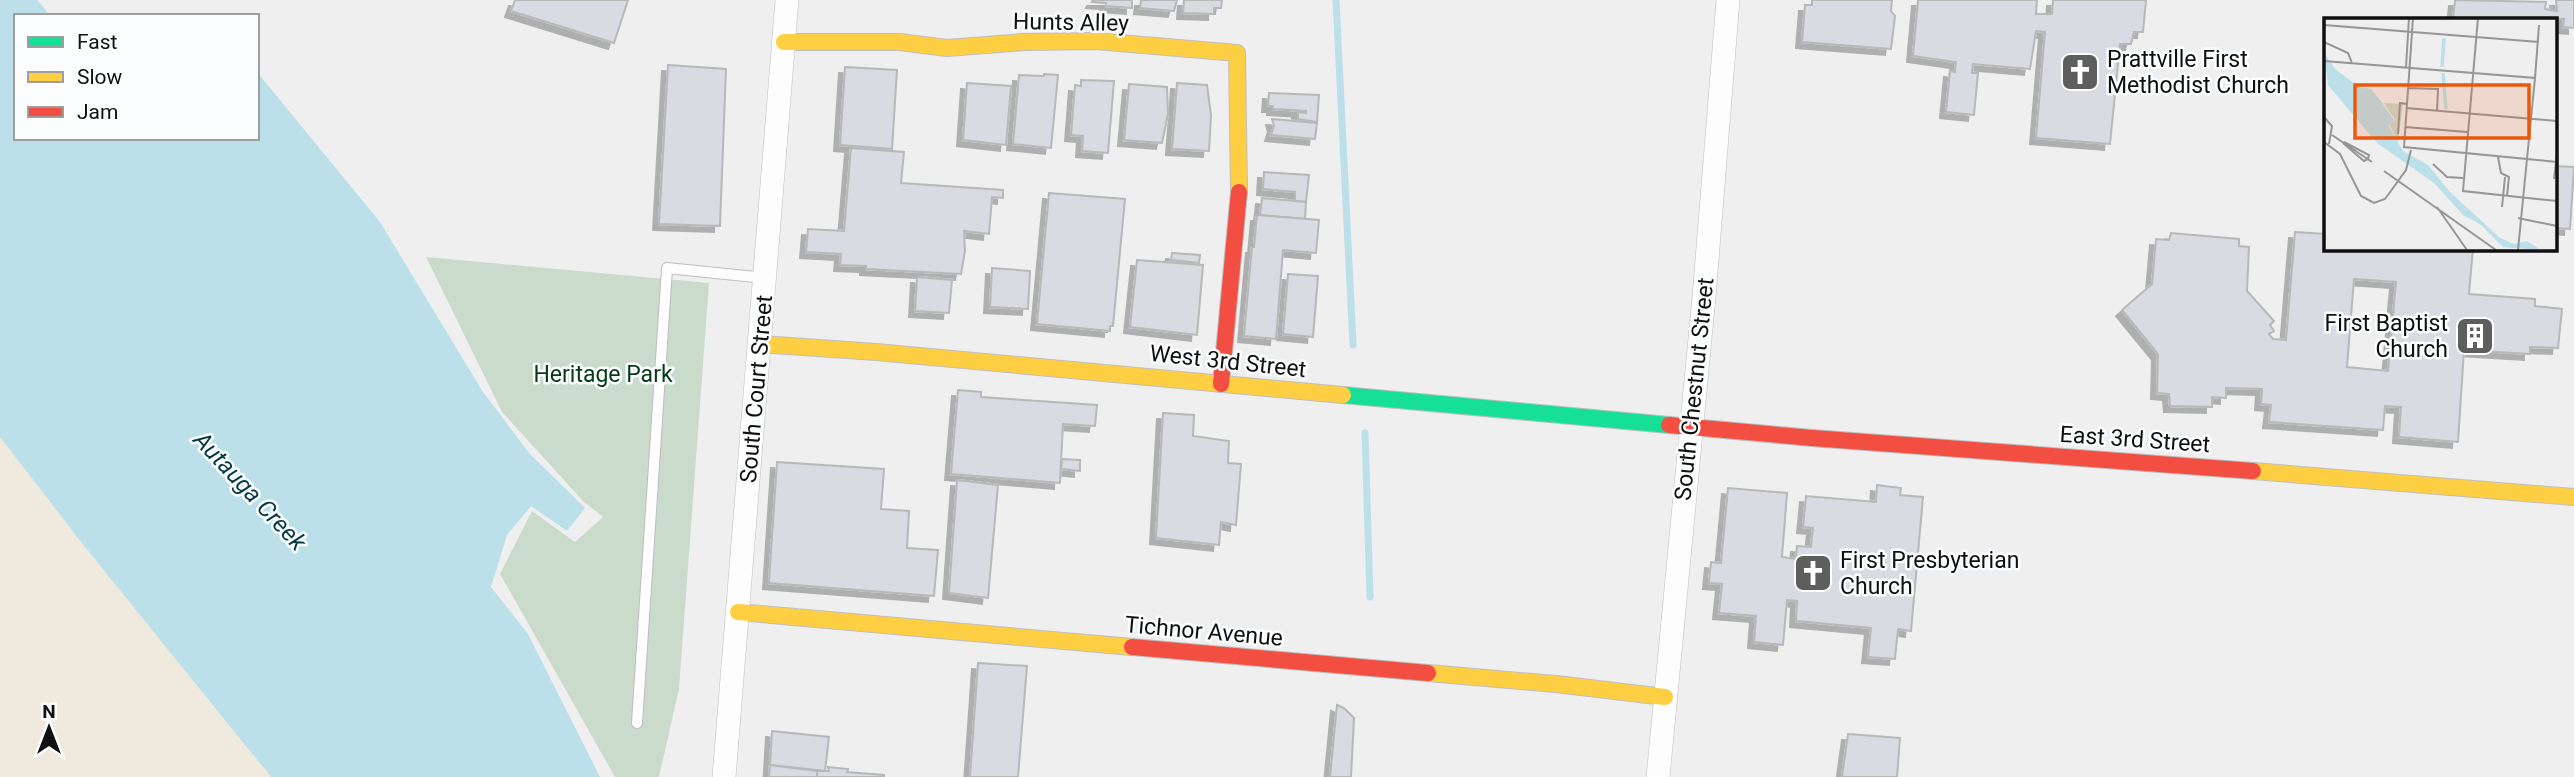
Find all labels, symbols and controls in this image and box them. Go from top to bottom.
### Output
street label: Hunts Alley [1013,8,1129,37]
legend [14,14,259,140]
inset map [2324,18,2556,250]
text: Fast [77,30,118,54]
place label: Prattville First Methodist Church [2107,46,2289,99]
church icon: Prattville First Methodist Church [2059,51,2101,93]
text: Slow [77,65,123,89]
text: Jam [77,100,118,124]
street label: South Chestnut Street [1669,276,1720,502]
street label: South Court Street [735,294,778,484]
place label: First Baptist Church [2325,310,2448,363]
building icon: First Baptist Church [2454,315,2496,357]
street label: West 3rd Street [1148,340,1308,383]
park label: Heritage Park [533,361,673,388]
street label: East 3rd Street [2059,421,2211,458]
water label: Autauga Creek [187,425,313,557]
place label: First Presbyterian Church [1840,547,2019,600]
church icon: First Presbyterian Church [1792,552,1834,594]
street label: Tichnor Avenue [1124,611,1284,652]
north arrow [14,693,84,763]
text: N [42,700,56,723]

